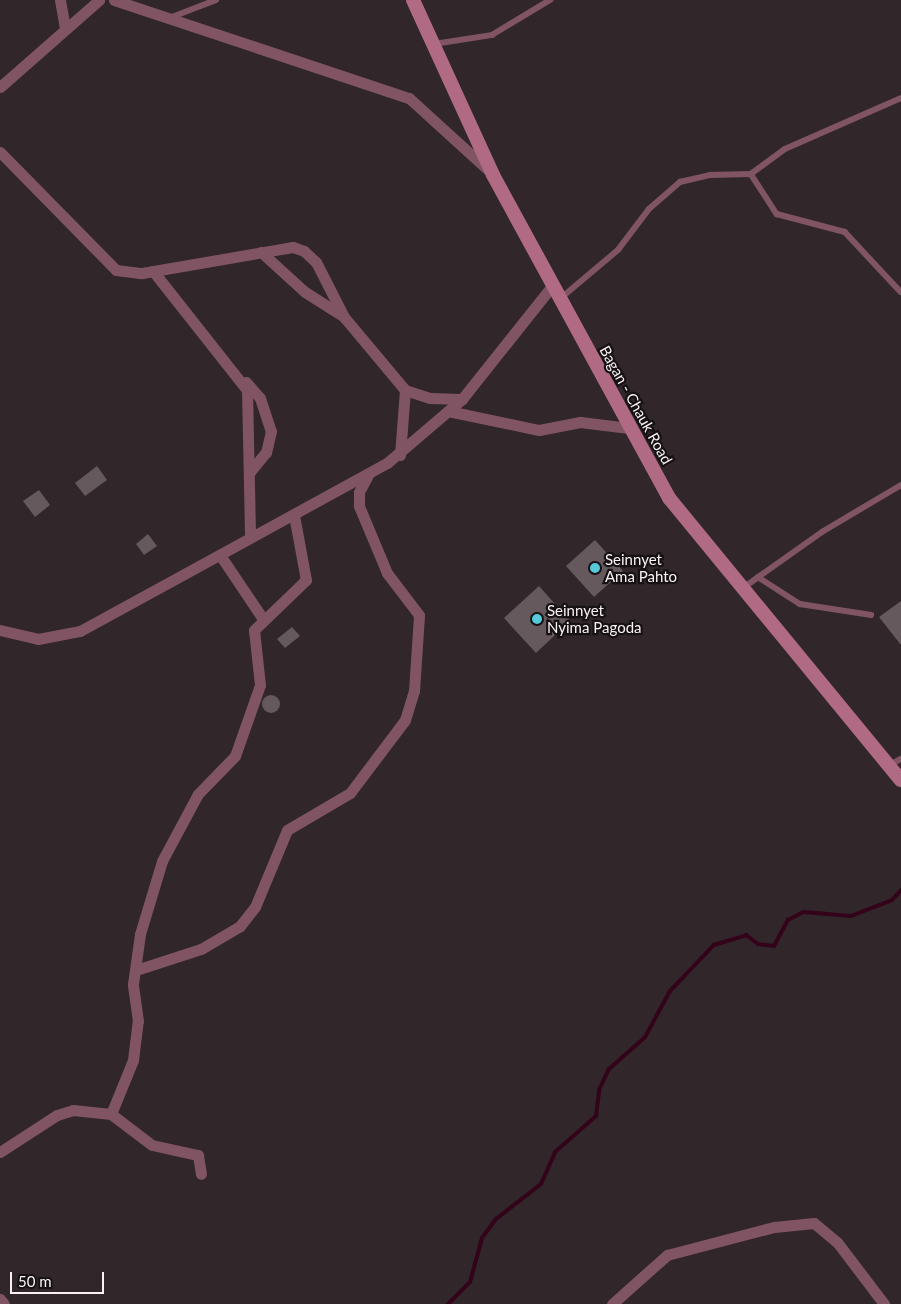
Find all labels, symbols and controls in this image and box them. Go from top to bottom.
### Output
street label: Bagan - Chauk Road [596,343,676,467]
place label: Seinnyet Ama Pahto [605,550,677,585]
marker: Seinnyet Ama Pahto [589,562,601,574]
place label: Seinnyet Nyima Pagoda [547,601,642,636]
marker: Seinnyet Nyima Pagoda [531,613,543,625]
scale bar [12,1262,106,1294]
text: 50 m [18,1272,52,1290]

